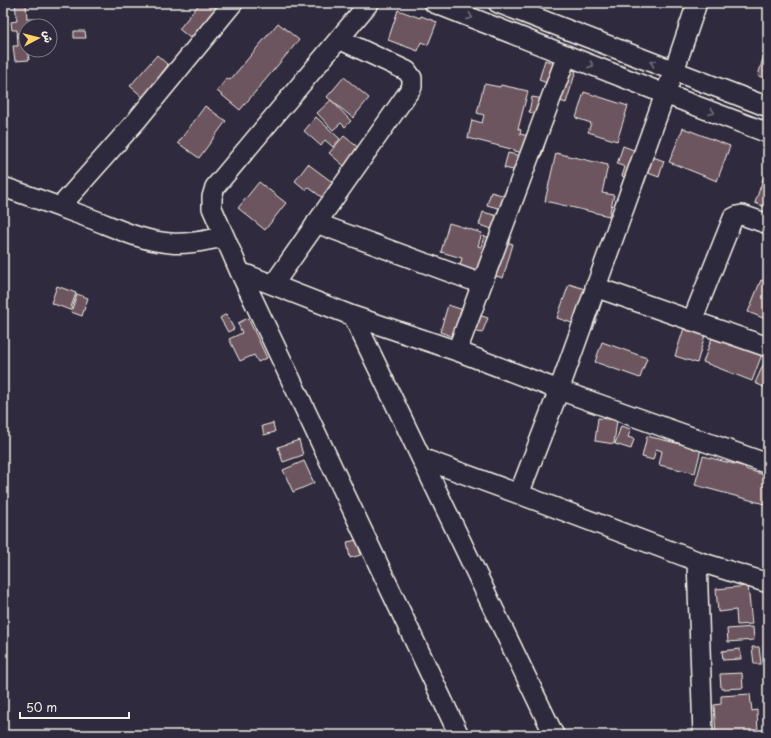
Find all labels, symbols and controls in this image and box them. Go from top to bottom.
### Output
one-way arrow [467,13,474,21]
north arrow [18,18,58,58]
text: ش [39,30,58,44]
one-way arrow [587,60,594,68]
one-way arrow [650,60,657,68]
one-way arrow [709,107,716,115]
scale bar [20,694,129,720]
text: 50 m [26,698,57,716]

